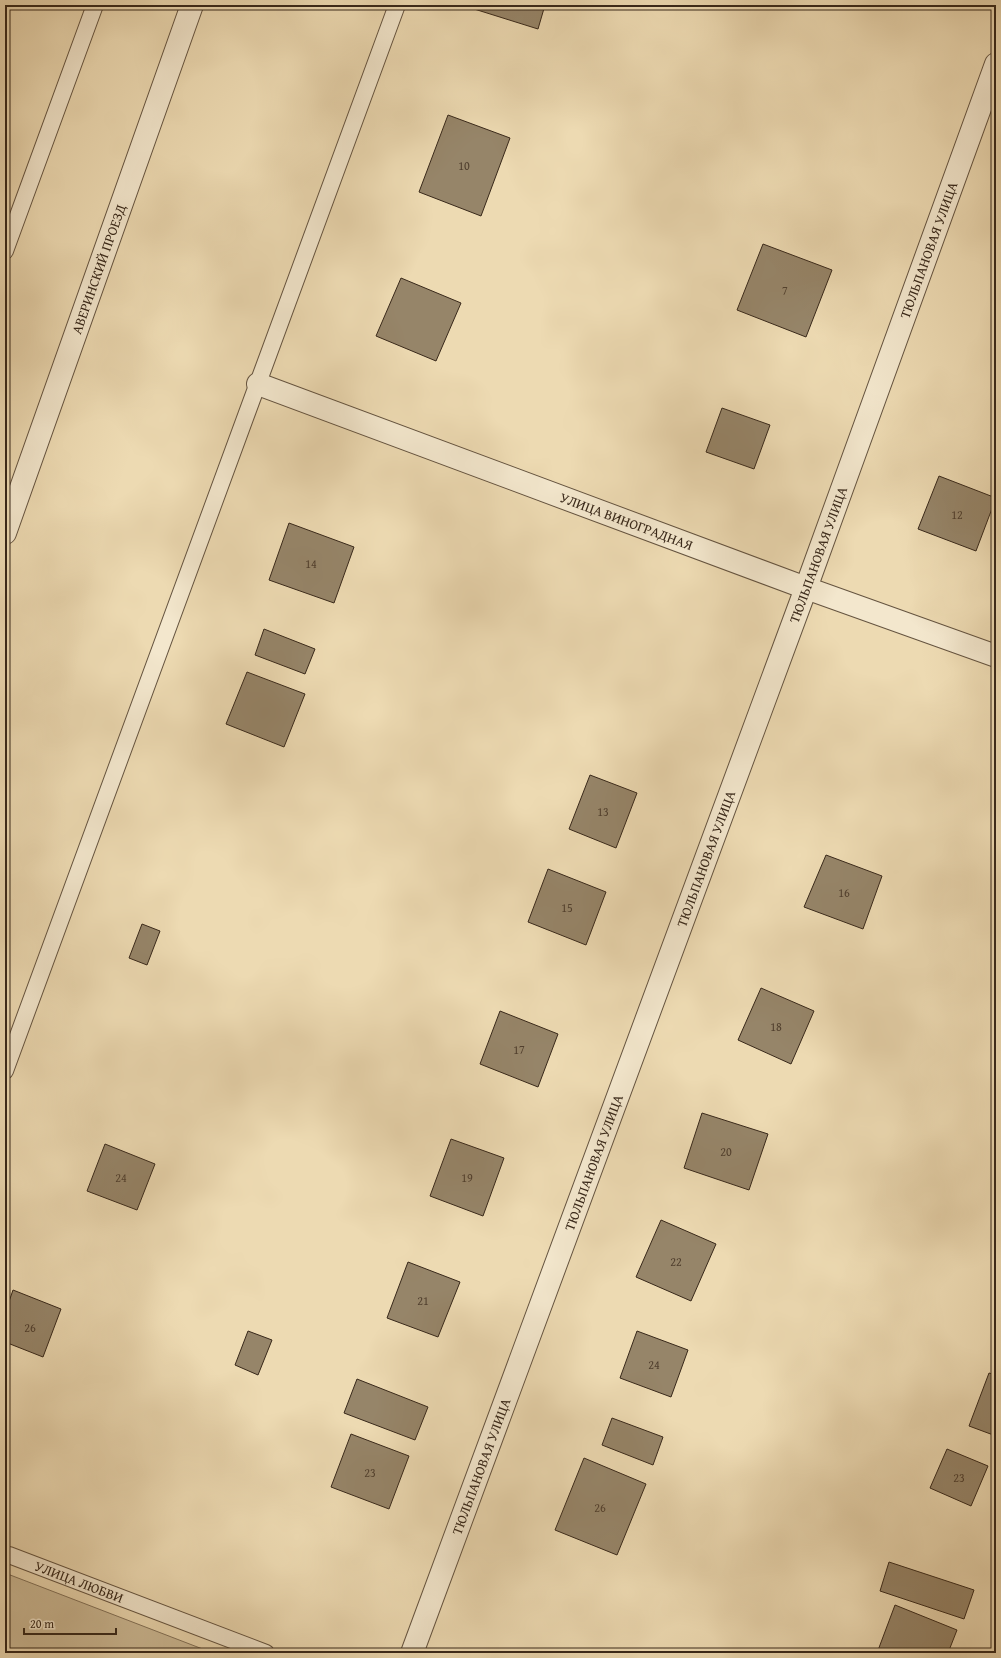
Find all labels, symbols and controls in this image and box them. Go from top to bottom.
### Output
house number: 10 [458,157,470,174]
street label: ТЮЛЬПАНОВАЯ УЛИЦА [895,178,963,321]
street label: АВЕРИНСКИЙ ПРОЕЗД [66,201,131,337]
house number: 7 [782,282,788,299]
street label: ТЮЛЬПАНОВАЯ УЛИЦА [784,483,852,626]
street label: УЛИЦА ВИНОГРАДНАЯ [557,487,696,555]
house number: 12 [951,506,963,523]
house number: 14 [305,555,317,572]
street label: ТЮЛЬПАНОВАЯ УЛИЦА [672,787,740,930]
house number: 13 [597,803,609,820]
house number: 16 [838,884,850,901]
house number: 15 [561,899,573,916]
house number: 18 [770,1018,782,1035]
house number: 17 [513,1041,525,1058]
street label: ТЮЛЬПАНОВАЯ УЛИЦА [559,1091,628,1234]
house number: 20 [720,1143,732,1160]
house number: 24 [115,1169,127,1186]
house number: 19 [461,1169,473,1186]
house number: 22 [670,1253,682,1270]
house number: 21 [417,1292,429,1309]
house number: 26 [24,1319,36,1336]
house number: 24 [648,1356,660,1373]
street label: ТЮЛЬПАНОВАЯ УЛИЦА [447,1395,516,1537]
house number: 23 [364,1464,376,1481]
house number: 23 [953,1469,965,1486]
house number: 26 [594,1499,606,1516]
street label: УЛИЦА ЛЮБВИ [32,1556,126,1608]
scale bar [24,1610,116,1636]
text: 20 m [30,1615,54,1632]

